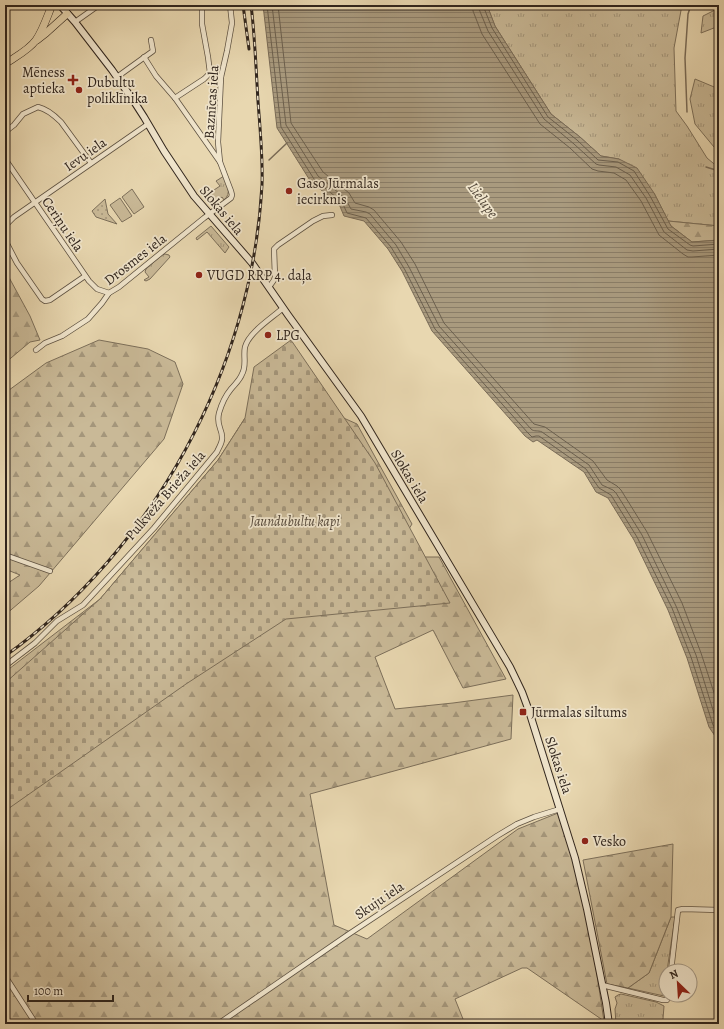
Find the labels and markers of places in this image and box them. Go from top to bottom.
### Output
place label: Mēness aptieka [22,63,65,98]
place label: Dubultu poliklīnika [87,73,148,108]
marker: Mēness aptieka [68,75,78,85]
marker: Dubultu poliklīnika [74,85,84,95]
place label: Gaso Jūrmalas iecirknis [297,174,379,209]
marker: Gaso Jūrmalas iecirknis [284,186,294,196]
place label: VUGD RRP 4. daļa [206,266,312,285]
marker: VUGD RRP 4. daļa [194,270,204,280]
place label: LPG [276,326,300,345]
marker: LPG [263,330,273,340]
place label: Jūrmalas siltums [531,703,627,722]
marker: Jūrmalas siltums [518,707,528,717]
place label: Vesko [592,832,626,851]
marker: Vesko [580,836,590,846]

